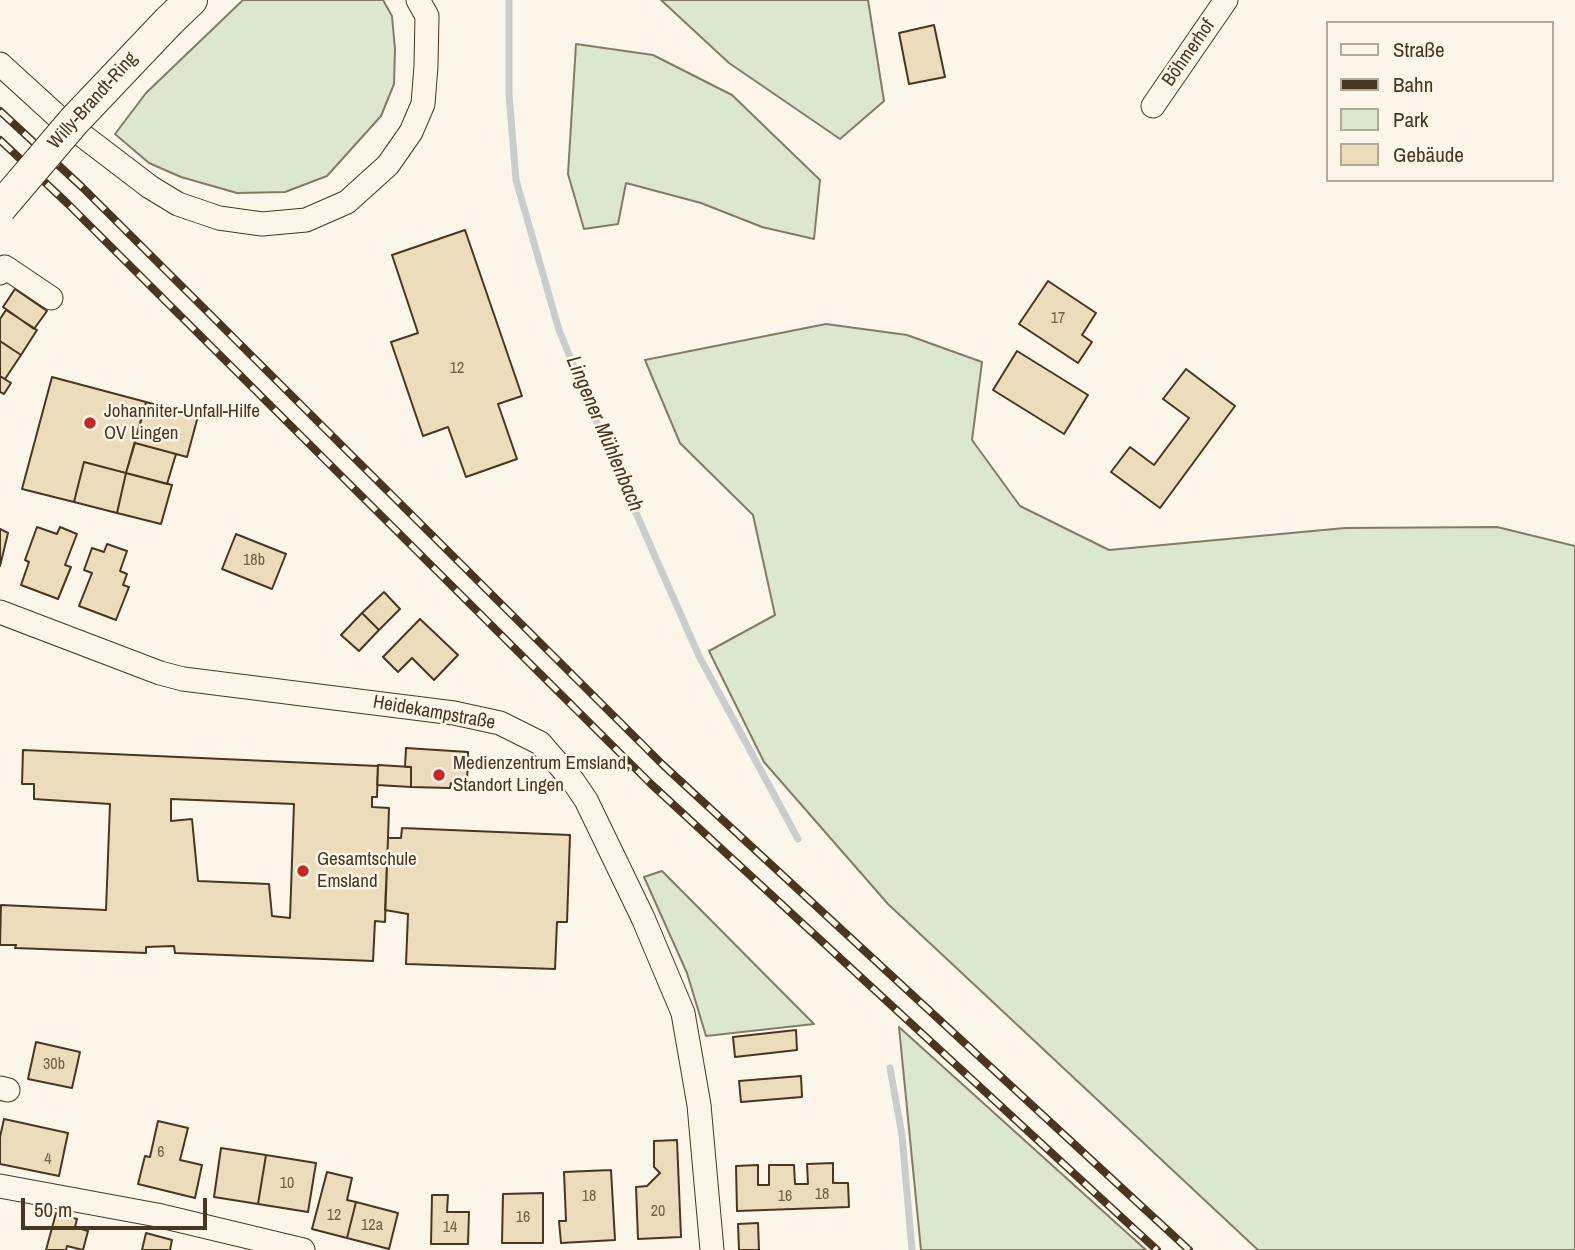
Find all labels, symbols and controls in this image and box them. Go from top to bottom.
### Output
street label: Böhmerhof [1158,15,1220,91]
legend [1326,21,1554,182]
text: Straße [1393,35,1445,64]
street label: Willy-Brandt-Ring [43,48,143,154]
text: Bahn [1393,70,1433,99]
text: Park [1393,105,1428,134]
text: Gebäude [1393,140,1464,169]
house number: 17 [1051,309,1065,329]
water label: Lingener Mühlenbach [560,352,648,516]
house number: 12 [450,359,464,379]
place label: Johanniter-Unfall-Hilfe OV Lingen [104,401,260,445]
marker: Johanniter-Unfall-Hilfe OV Lingen [82,415,98,431]
house number: 18b [243,551,265,571]
street label: Heidekampstraße [371,691,497,735]
place label: Medienzentrum Emsland, Standort Lingen [453,753,631,797]
marker: Medienzentrum Emsland, Standort Lingen [431,767,447,783]
place label: Gesamtschule Emsland [317,849,417,893]
marker: Gesamtschule Emsland [295,863,311,879]
house number: 30b [43,1055,65,1075]
house number: 6 [157,1143,165,1163]
house number: 4 [44,1150,52,1170]
house number: 10 [280,1174,294,1194]
scale bar [24,1184,210,1228]
house number: 18 [815,1185,829,1205]
house number: 18 [582,1187,596,1207]
house number: 16 [778,1187,792,1207]
text: 50 m [34,1195,72,1224]
house number: 20 [651,1202,665,1222]
house number: 12 [327,1206,341,1226]
house number: 16 [516,1208,530,1228]
house number: 12a [361,1216,383,1236]
house number: 14 [443,1218,457,1238]

